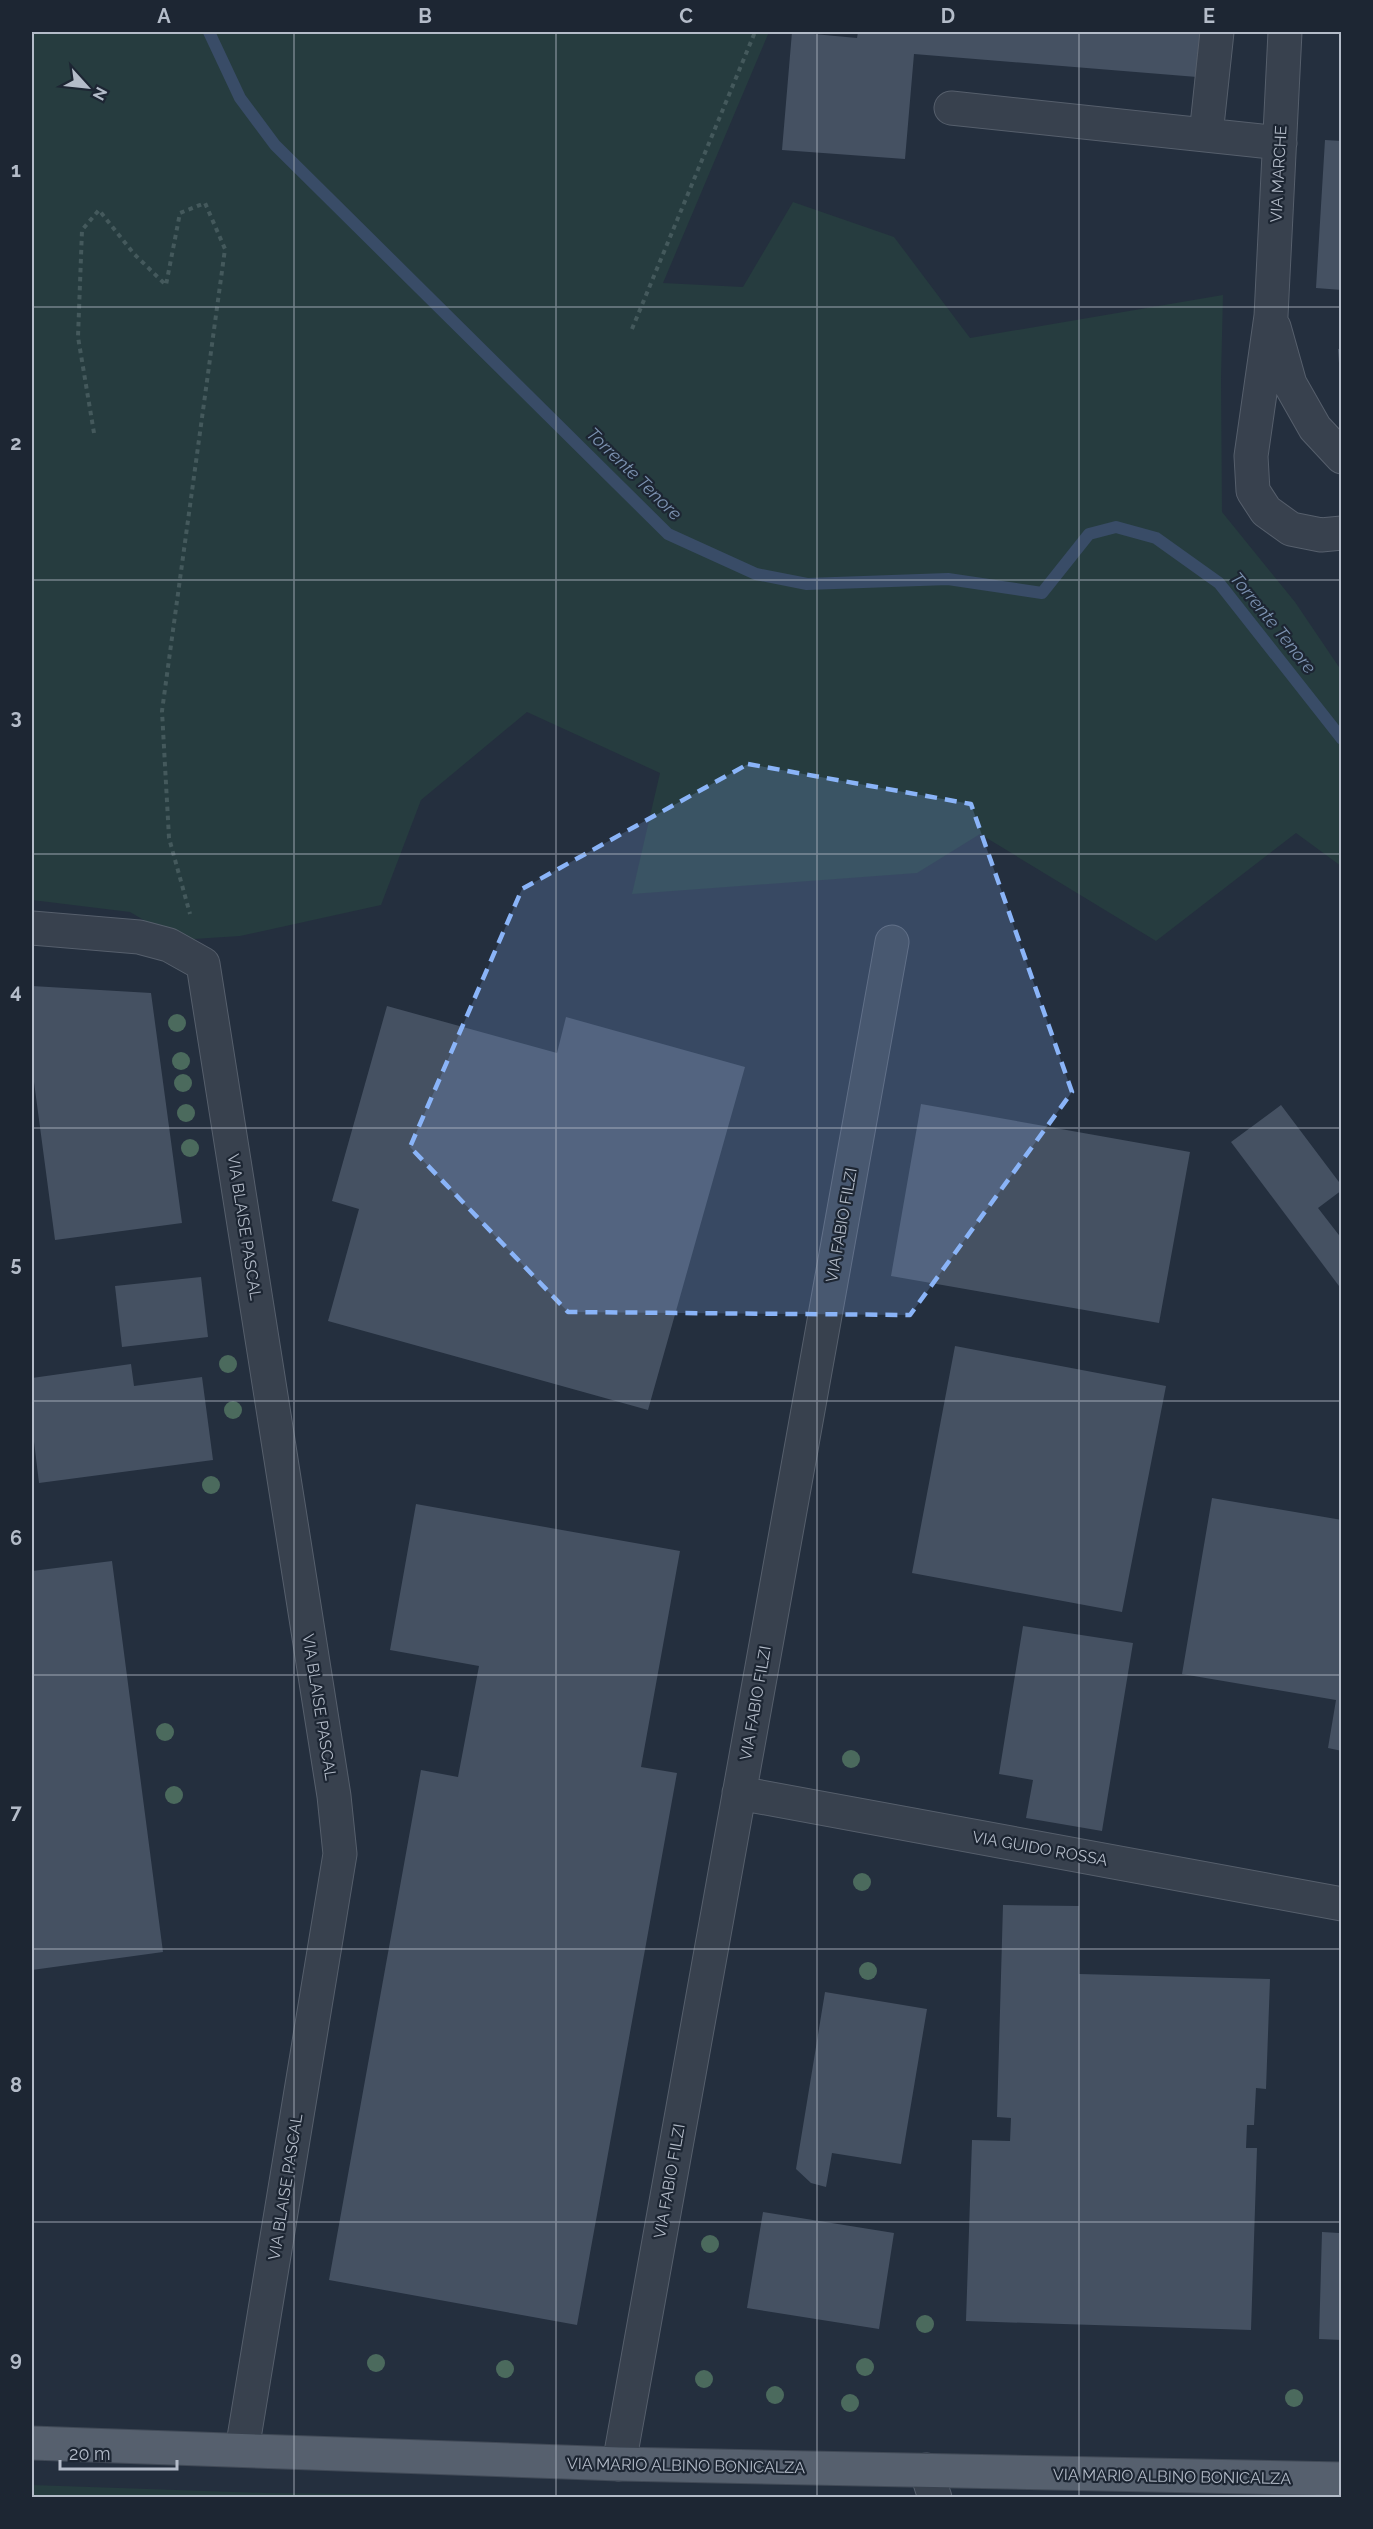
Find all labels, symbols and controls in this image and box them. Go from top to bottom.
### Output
text: A [157,4,171,28]
text: B [418,4,432,28]
text: C [679,4,693,28]
text: D [941,4,955,28]
text: E [1203,4,1215,28]
north arrow [57,57,117,117]
text: N [89,84,111,103]
street label: VIA MARCHE [1266,125,1291,223]
text: 1 [11,158,21,182]
water label: Torrente Tenore [582,423,686,525]
text: 2 [10,431,22,455]
water label: Torrente Tenore [1226,568,1321,678]
text: 3 [10,705,22,729]
text: 4 [10,979,22,1003]
street label: VIA BLAISE PASCAL [224,1152,266,1302]
street label: VIA FABIO FILZI [822,1166,861,1284]
text: 5 [10,1252,22,1276]
text: 6 [10,1526,22,1550]
street label: VIA BLAISE PASCAL [299,1632,341,1782]
street label: VIA FABIO FILZI [736,1644,775,1762]
text: 7 [10,1800,22,1824]
street label: VIA GUIDO ROSSA [971,1827,1109,1870]
text: 8 [10,2073,22,2097]
street label: VIA BLAISE PASCAL [265,2112,307,2262]
street label: VIA FABIO FILZI [650,2122,689,2240]
text: 9 [10,2347,22,2371]
scale bar [60,2433,177,2471]
text: 20 m [69,2443,111,2464]
street label: VIA MARIO ALBINO BONICALZA [567,2454,805,2477]
street label: VIA MARIO ALBINO BONICALZA [1053,2465,1291,2488]

